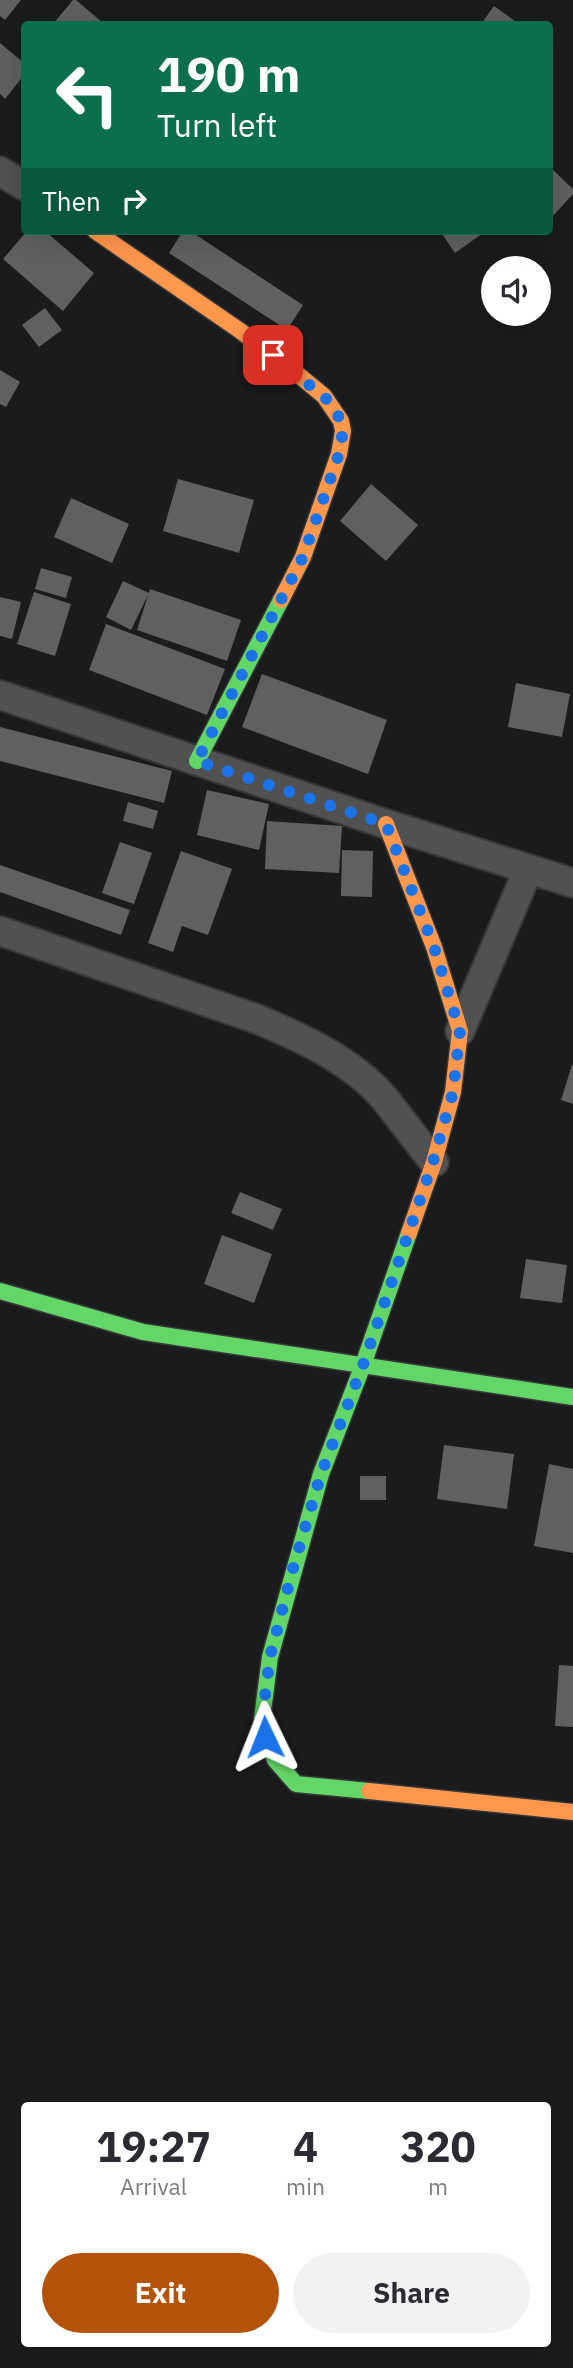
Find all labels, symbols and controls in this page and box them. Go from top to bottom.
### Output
text: 190 m [157,42,301,105]
icon: left [42,49,133,140]
text: Turn left [157,104,277,146]
icon: right [115,182,153,220]
text: Then [42,184,101,218]
map controls [481,256,551,326]
button: sound [481,256,551,326]
pin [243,325,303,385]
icon: arrive [254,336,292,374]
position arrow [228,1700,302,1774]
text: 19:27 [96,2119,211,2174]
text: 4 [293,2119,318,2174]
text: 320 [400,2119,476,2174]
text: Arrival [120,2171,187,2201]
text: min [286,2171,325,2201]
text: m [428,2171,448,2201]
button: Exit [42,2253,279,2333]
button: Share [293,2253,530,2333]

